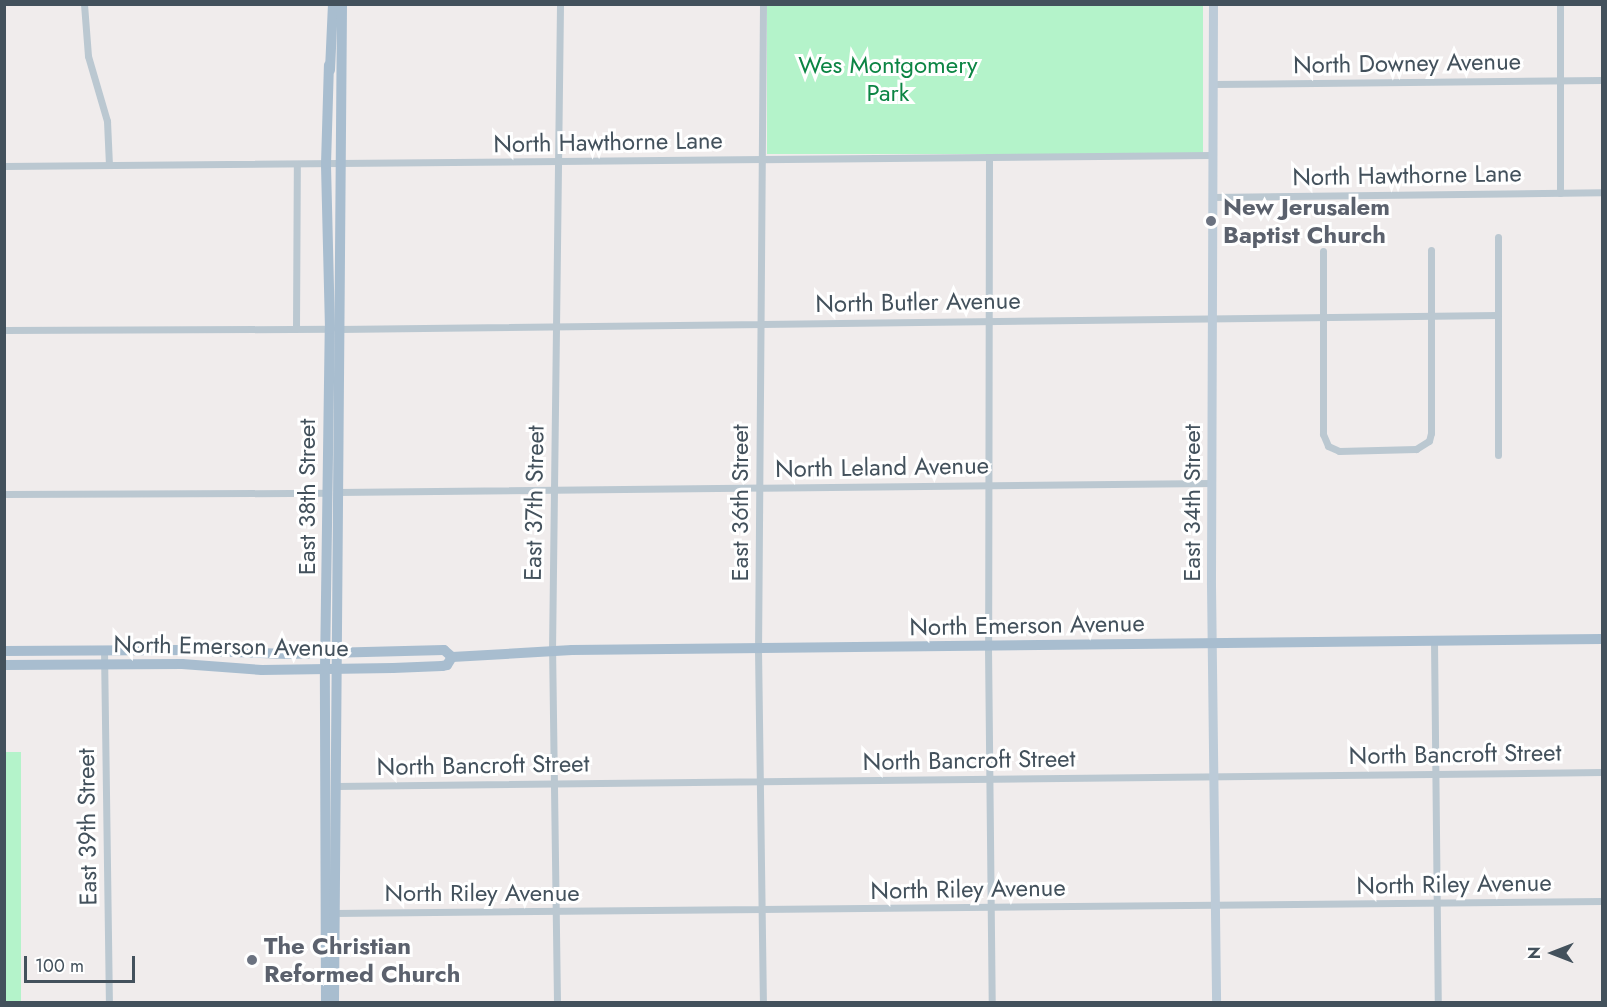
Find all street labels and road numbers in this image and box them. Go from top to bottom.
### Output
street label: North Downey Avenue [1293,47,1521,79]
street label: North Hawthorne Lane [493,126,723,158]
street label: North Hawthorne Lane [1292,159,1522,191]
street label: North Butler Avenue [815,286,1021,318]
street label: East 38th Street [293,419,321,575]
street label: East 36th Street [726,424,754,582]
street label: East 34th Street [1178,424,1206,582]
street label: East 37th Street [518,425,550,581]
street label: North Leland Avenue [775,451,989,483]
street label: North Emerson Avenue [909,609,1145,641]
street label: North Emerson Avenue [113,630,349,662]
street label: North Bancroft Street [1348,738,1562,770]
street label: North Bancroft Street [862,744,1076,776]
street label: East 39th Street [71,748,103,906]
street label: North Bancroft Street [376,749,590,781]
street label: North Riley Avenue [1356,868,1552,900]
street label: North Riley Avenue [870,873,1066,905]
street label: North Riley Avenue [384,879,580,907]

